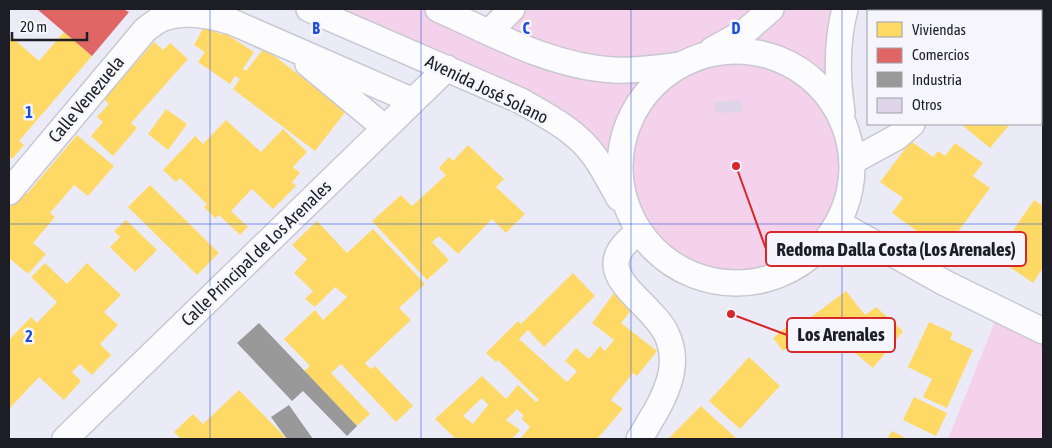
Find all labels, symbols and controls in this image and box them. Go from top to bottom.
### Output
scale bar [12,10,88,42]
legend [867,10,1042,125]
text: 20 m [20,18,47,35]
text: B [312,19,320,37]
text: C [522,19,530,37]
text: D [732,19,741,37]
text: Viviendas [912,21,966,38]
text: Comercios [912,46,969,63]
street label: Avenida José Solano [422,50,552,128]
street label: Calle Venezuela [44,52,128,146]
text: Industria [912,71,962,88]
text: Otros [912,96,942,113]
text: 1 [25,103,33,121]
street label: Calle Principal de Los Arenales [177,176,335,330]
callout: Redoma Dalla Costa (Los Arenales) [766,232,1026,266]
text: Redoma Dalla Costa (Los Arenales) [776,238,1016,260]
callout: Los Arenales [787,318,895,352]
text: Los Arenales [797,323,885,345]
text: 2 [25,327,33,345]

